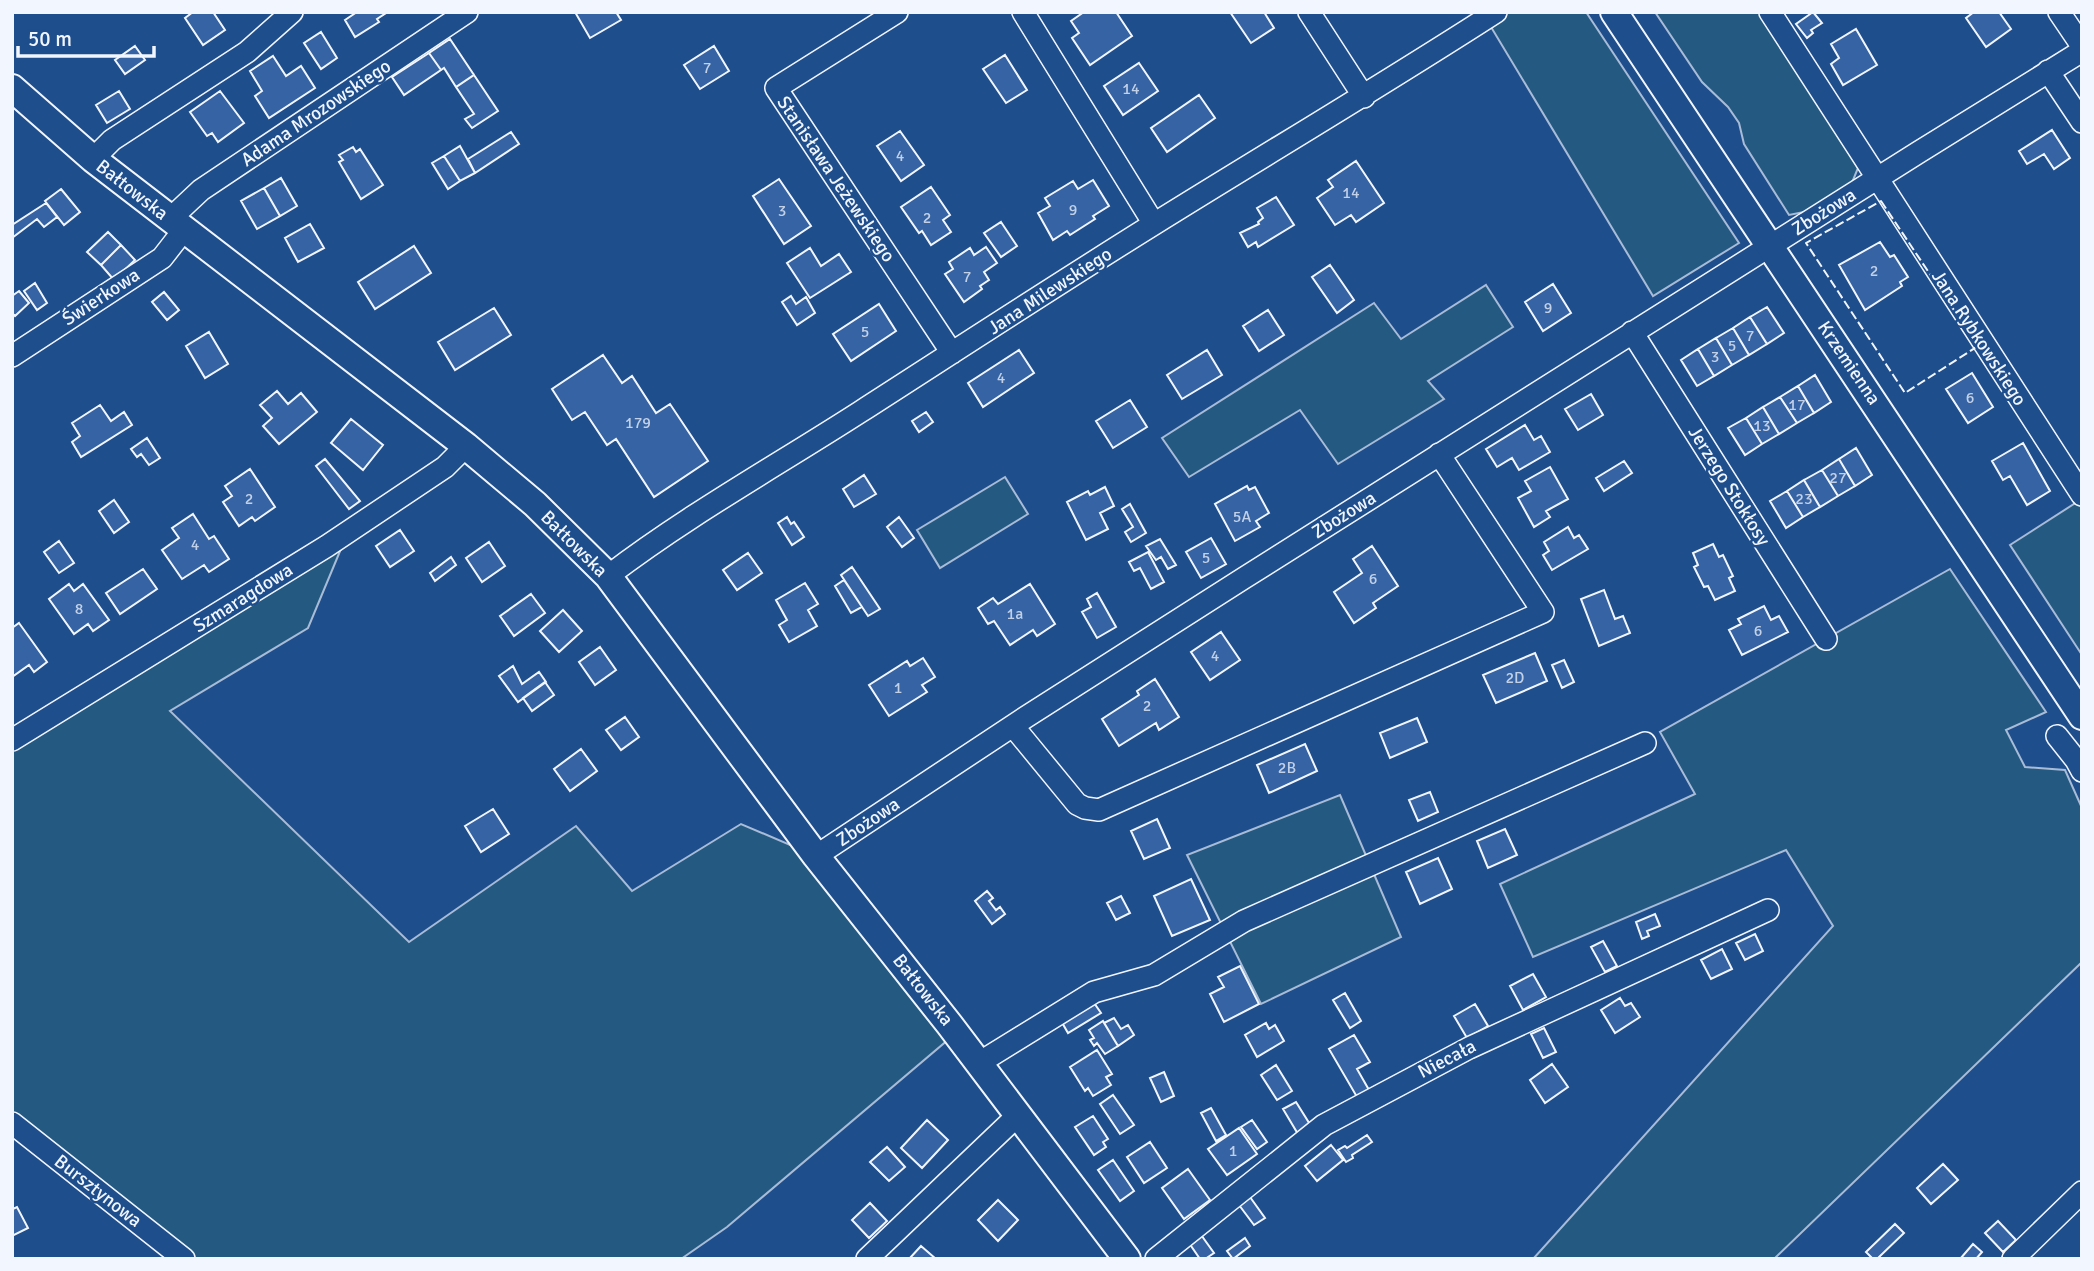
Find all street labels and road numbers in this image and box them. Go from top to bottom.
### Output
street label: Adama Mrozowskiego [236,54,396,172]
street label: Stanisława Jeżewskiego [771,91,901,267]
street label: Bałtowska [91,154,173,226]
street label: Zbożowa [1787,183,1861,241]
street label: Jana Milewskiego [983,242,1117,340]
street label: Świerkowa [58,263,144,331]
street label: Jana Rybkowskiego [1926,266,2032,410]
street label: Krzemienna [1812,316,1886,410]
street label: Jerzego Stokłosy [1683,422,1775,550]
street label: Zbożowa [1307,486,1381,544]
street label: Bałtowska [535,505,613,583]
street label: Szmaragdowa [189,558,297,638]
street label: Zbożowa [832,792,904,852]
street label: Bałtowska [887,949,959,1031]
street label: Niecała [1414,1034,1480,1084]
street label: Bursztynowa [49,1149,147,1233]

